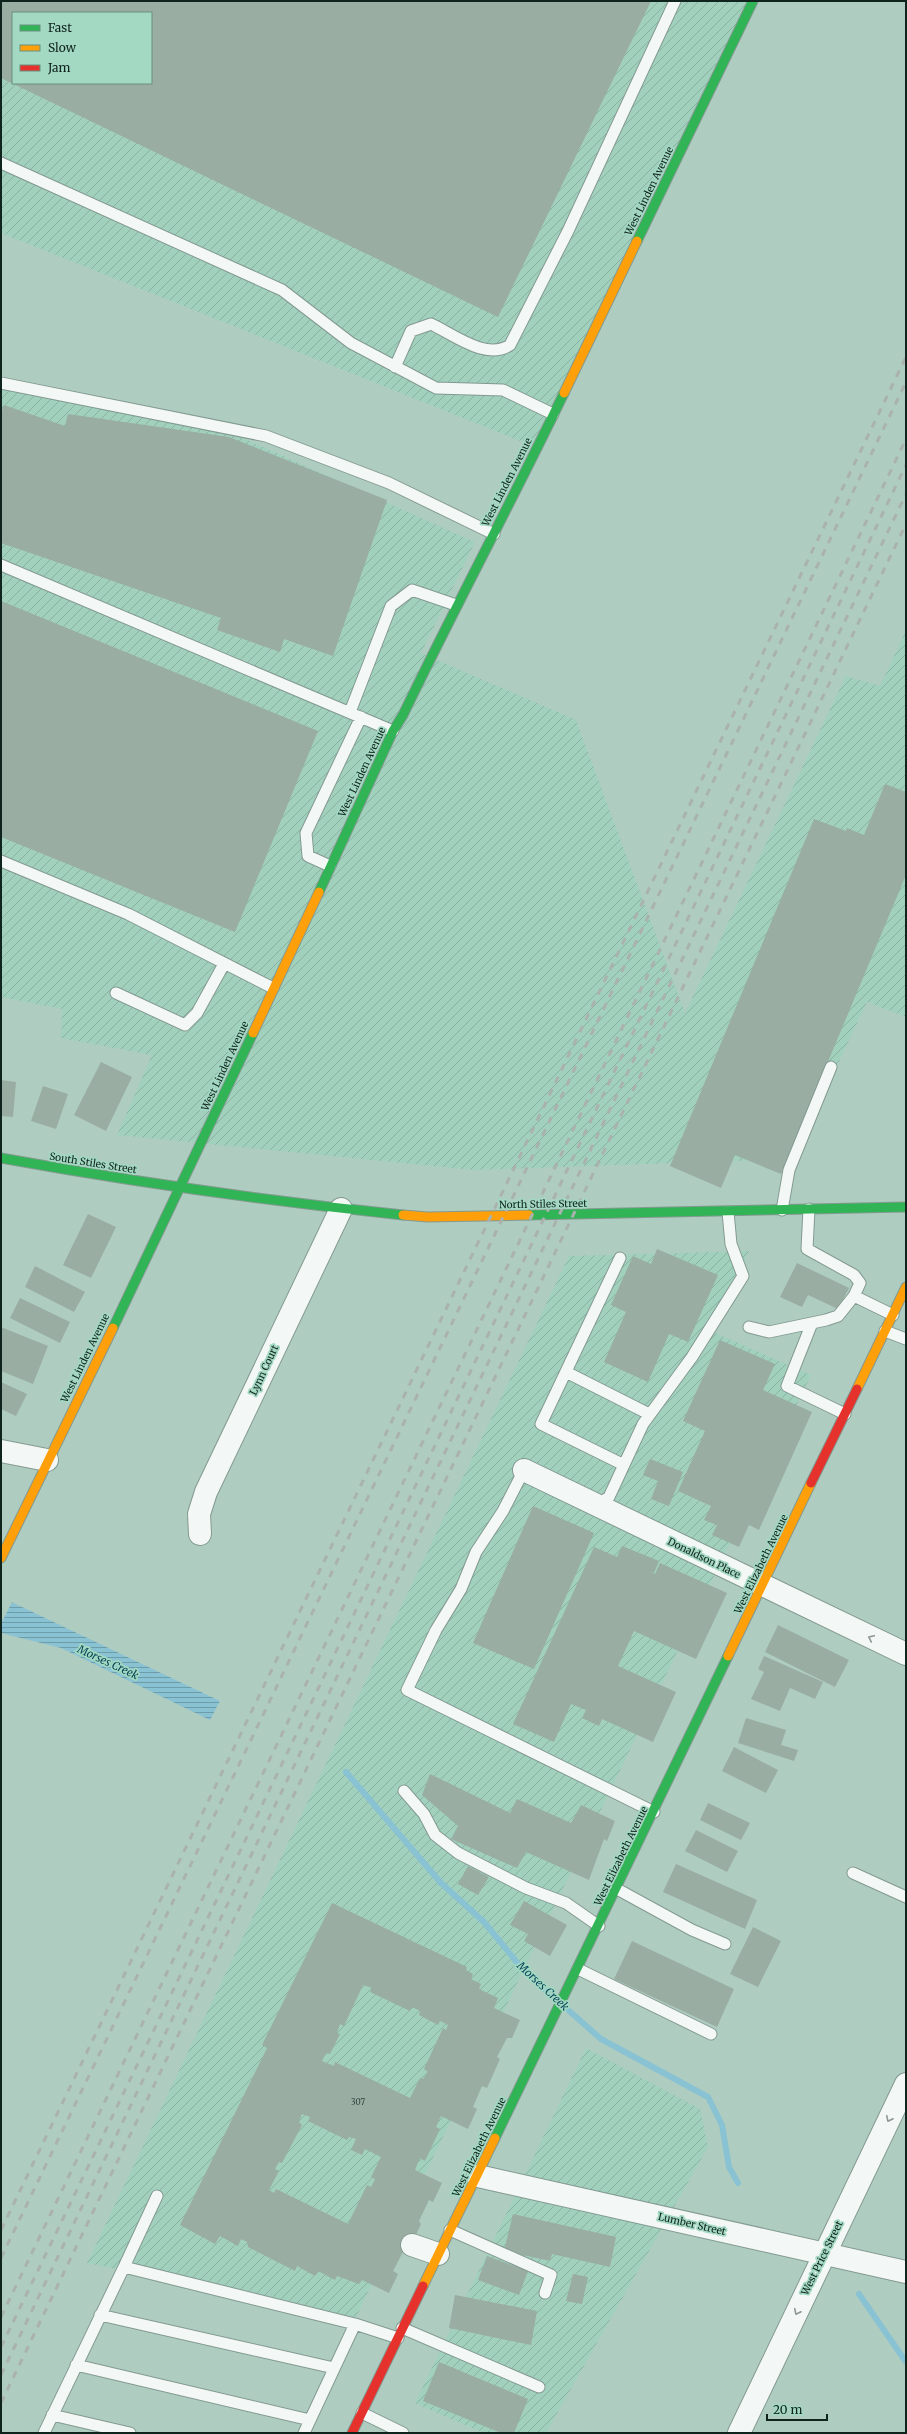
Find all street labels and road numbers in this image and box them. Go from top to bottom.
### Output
street label: West Linden Avenue [621,144,676,239]
street label: West Linden Avenue [479,436,535,529]
street label: West Linden Avenue [335,725,388,820]
street label: West Linden Avenue [198,1019,251,1114]
street label: South Stiles Street [48,1150,138,1176]
street label: North Stiles Street [499,1197,587,1211]
street label: West Linden Avenue [57,1311,112,1406]
street label: Lynn Court [247,1343,281,1397]
street label: West Elizabeth Avenue [731,1512,791,1617]
street label: Donaldson Place [665,1535,743,1581]
street label: West Elizabeth Avenue [591,1804,651,1909]
street label: West Elizabeth Avenue [449,2095,509,2200]
street label: Lumber Street [657,2210,727,2238]
street label: West Price Street [798,2219,846,2298]

